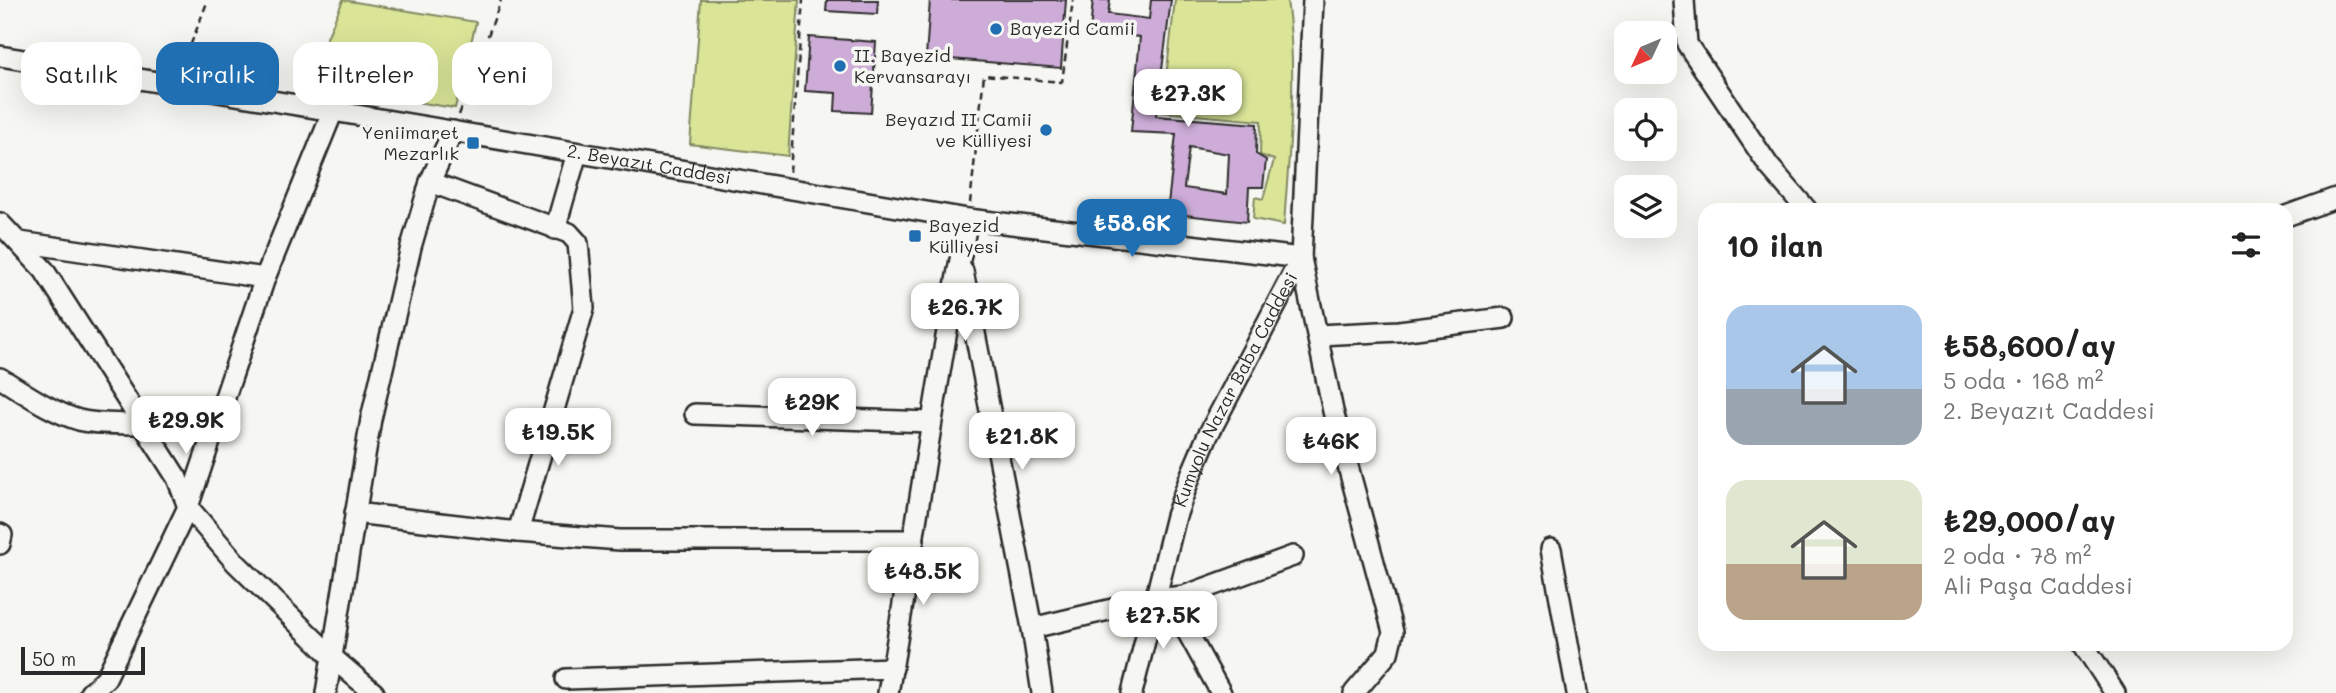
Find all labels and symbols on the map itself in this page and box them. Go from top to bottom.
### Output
place label: Bayezid Camii [1010,16,1135,40]
marker: Bayezid Camii [988,21,1004,37]
north arrow [1614,21,1676,84]
place label: II. Bayezid Kervansarayı [854,43,971,88]
marker: II. Bayezid Kervansarayı [832,58,848,74]
pin: ₺27.3K [1131,69,1245,129]
place label: Beyazıd II Camii ve Külliyesi [885,107,1032,152]
place label: Yeniimaret Mezarlık [361,120,459,165]
marker: Beyazıd II Camii ve Külliyesi [1038,122,1054,138]
marker: Yeniimaret Mezarlık [465,135,481,151]
street label: 2. Beyazıt Caddesi [565,138,733,189]
pin: ₺58.6K [1075,200,1189,259]
place label: Bayezid Külliyesi [929,213,999,258]
marker: Bayezid Külliyesi [907,228,923,244]
street label: Kumyolu Nazar Baba Caddesi [1167,268,1302,510]
pin: ₺26.7K [908,284,1022,343]
pin: ₺29K [771,378,853,438]
pin: ₺29.9K [129,396,243,456]
pin: ₺19.5K [501,408,615,468]
pin: ₺21.8K [965,412,1079,472]
pin: ₺46K [1290,418,1372,477]
pin: ₺48.5K [866,548,980,607]
pin: ₺27.5K [1106,592,1220,651]
scale bar [21,644,145,676]

